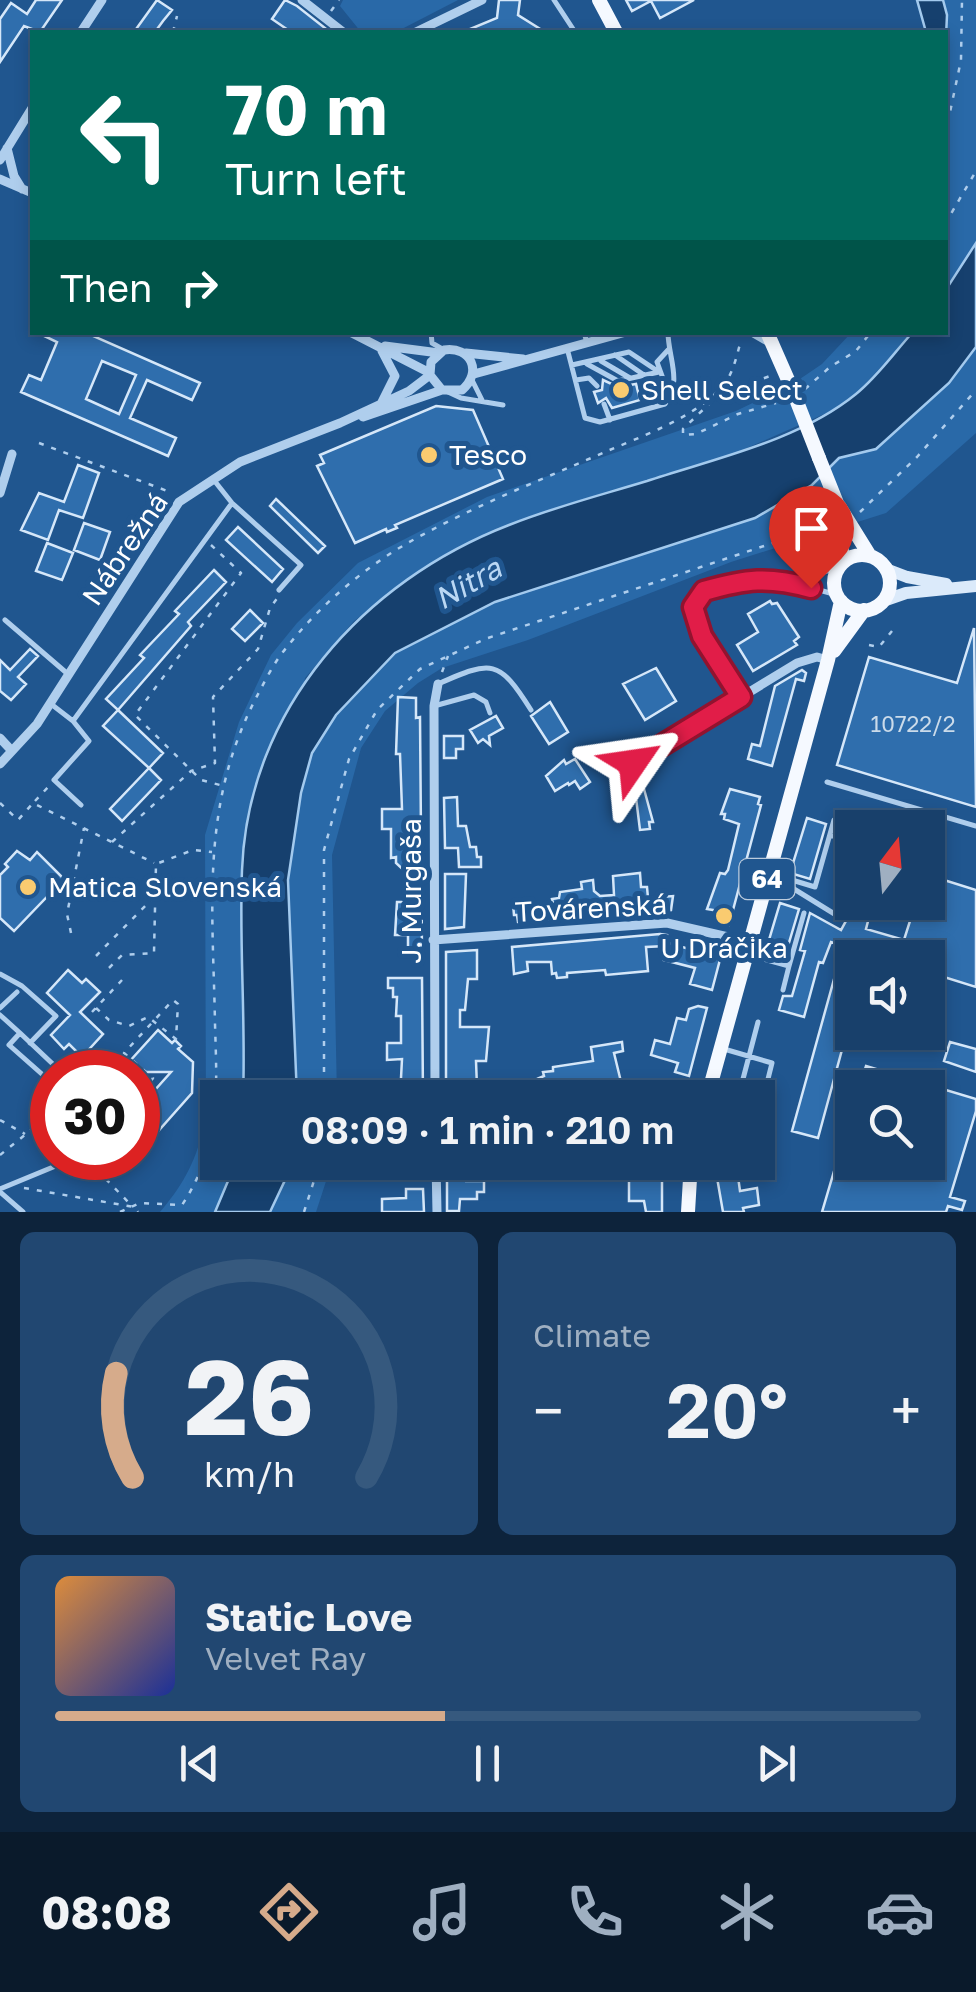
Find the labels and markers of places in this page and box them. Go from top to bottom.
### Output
place label: Shell Select [641,373,803,406]
marker: Shell Select [610,379,632,401]
place label: Tesco [449,438,527,471]
marker: Tesco [418,444,440,466]
pin [769,486,854,589]
place label: Matica Slovenská [48,870,282,903]
marker: Matica Slovenská [17,876,39,898]
marker: U Dráčika [713,905,735,927]
place label: U Dráčika [660,931,788,964]

